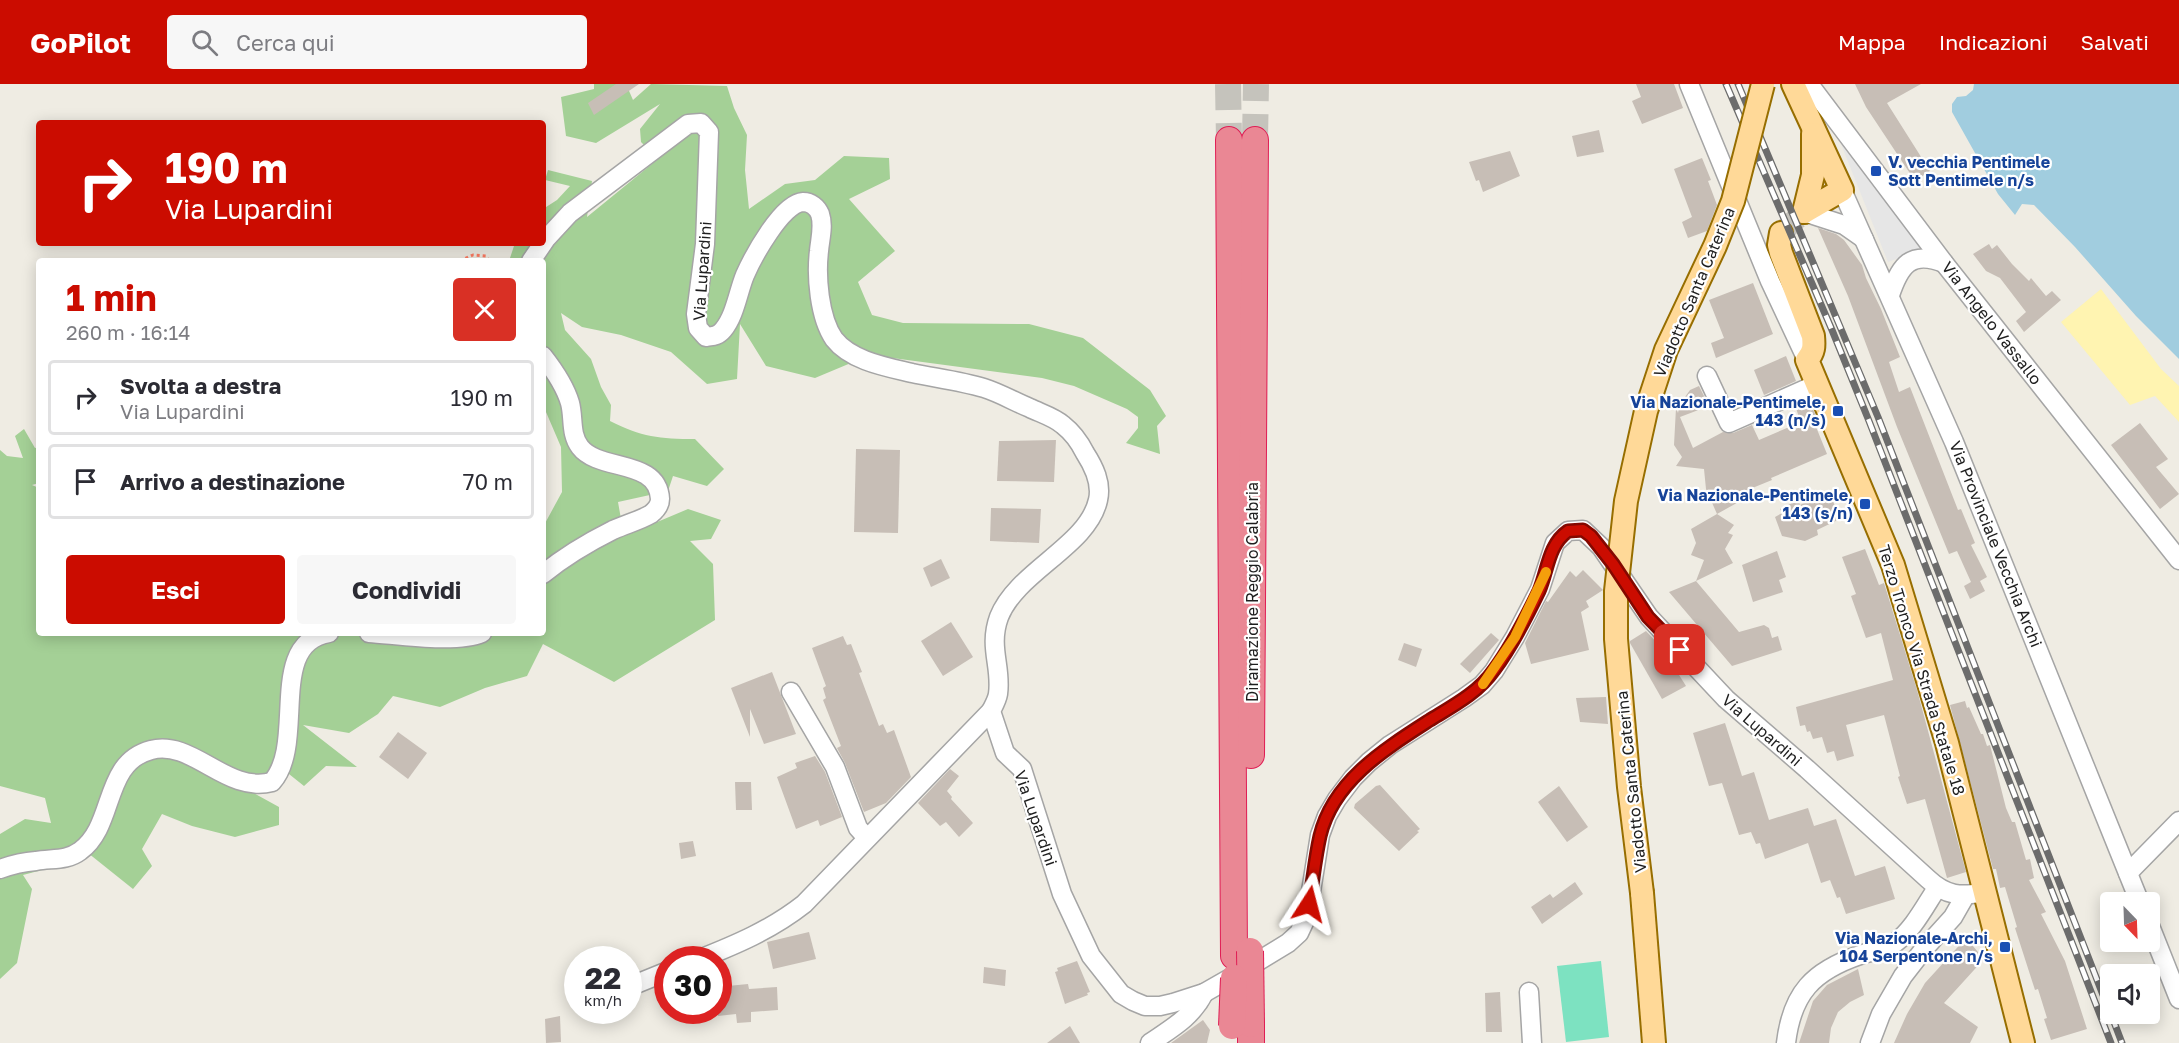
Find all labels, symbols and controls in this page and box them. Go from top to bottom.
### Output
search box [167,15,587,69]
text: GoPilot [30,26,131,59]
icon: search [188,26,221,59]
text: Cerca qui [236,29,335,56]
text: Mappa [1838,29,1906,55]
text: Indicazioni [1939,29,2048,55]
text: Salvati [2081,29,2149,55]
text: 190 m [165,142,288,192]
icon: right [66,144,144,222]
place label: V. vecchia Pentimele Sott Pentimele n/s [1888,152,2050,190]
marker: V. vecchia Pentimele Sott Pentimele n/s [1869,164,1883,178]
text: Via Lupardini [165,193,333,225]
street label: Viadotto Santa Caterina [1649,204,1739,380]
street label: Via Lupardini [689,221,715,321]
street label: Via Angelo Vassallo [1938,257,2046,389]
text: 1 min [66,276,157,319]
button: close [453,278,516,341]
text: 260 m · 16:14 [66,320,191,344]
text: Svolta a destra [120,372,281,399]
icon: right [69,381,102,414]
text: 190 m [450,384,513,411]
place label: Via Nazionale-Pentimele, 143 (n/s) [1630,392,1826,430]
text: Via Lupardini [120,399,245,423]
marker: Via Nazionale-Pentimele, 143 (n/s) [1831,404,1845,418]
street label: Via Provinciale Vecchia Archi [1945,438,2047,650]
icon: arrive [69,465,102,498]
text: Arrivo a destinazione [120,468,345,495]
text: 70 m [463,468,513,495]
street label: Diramazione Reggio Calabria [1242,482,1262,702]
place label: Via Nazionale-Pentimele, 143 (s/n) [1657,485,1853,523]
marker: Via Nazionale-Pentimele, 143 (s/n) [1858,497,1872,511]
street label: Terzo Tronco Via Strada Statale 18 [1874,542,1970,798]
button: Esci [66,555,285,624]
button: Condividi [297,555,516,624]
pin [1654,624,1705,675]
icon: arrive [1663,633,1696,666]
street label: Viadotto Santa Caterina [1611,690,1651,874]
street label: Via Lupardini [1718,690,1806,770]
street label: Via Lupardini [1010,768,1062,868]
position arrow [1277,872,1341,936]
north arrow [2100,892,2160,952]
map controls [2100,892,2160,1024]
place label: Via Nazionale-Archi, 104 Serpentone n/s [1835,928,1993,966]
marker: Via Nazionale-Archi, 104 Serpentone n/s [1998,940,2012,954]
speed limit sign: 30 [654,946,732,1024]
text: 22 [585,960,621,996]
button: sound [2100,964,2160,1024]
text: km/h [584,991,622,1009]

